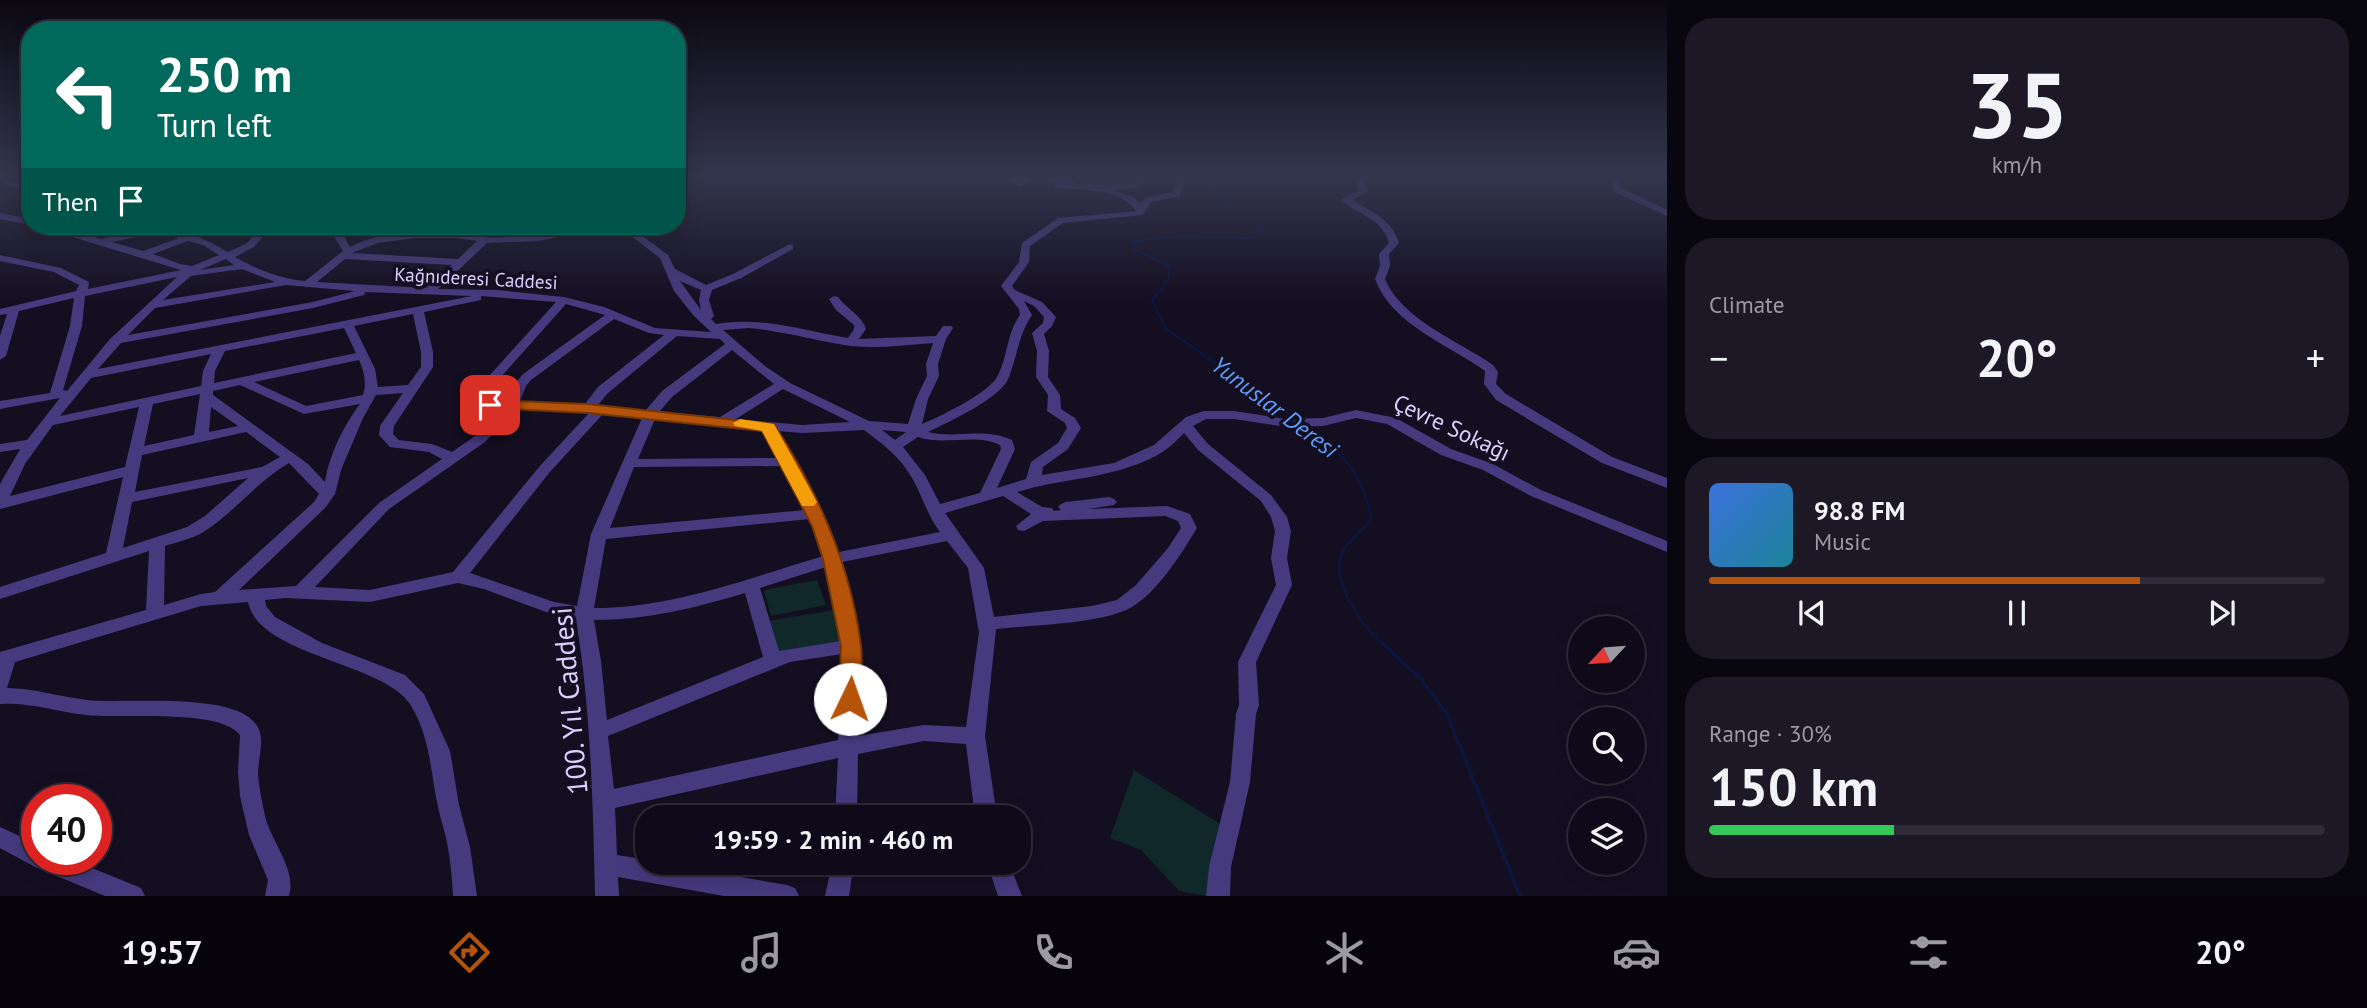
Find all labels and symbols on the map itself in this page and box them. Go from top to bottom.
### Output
street label: Kağnıderesi Caddesi [394,262,558,294]
water label: Yunuslar Deresi [1205,349,1345,465]
pin [460,375,520,435]
street label: Çevre Sokağı [1389,387,1515,467]
street label: 100. Yıl Caddesi [542,606,596,796]
north arrow [1568,616,1645,693]
position arrow [813,662,887,736]
speed limit sign: 40 [21,784,112,875]

